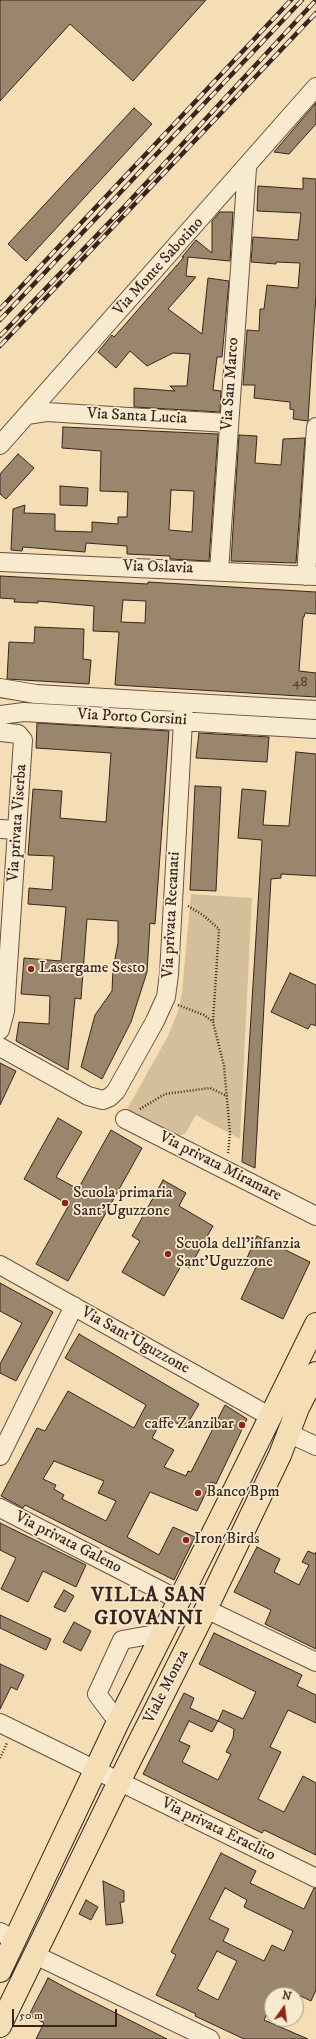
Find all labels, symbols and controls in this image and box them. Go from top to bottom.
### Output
street label: Via Monte Sabotino [110,214,208,320]
street label: Via San Marco [218,337,244,431]
street label: Via Santa Lucia [86,405,188,429]
street label: Via Oslavia [122,557,194,579]
house number: 48 [292,675,308,691]
street label: Via Porto Corsini [77,706,187,730]
street label: Via privata Viserba [4,764,32,882]
street label: Via privata Recanati [159,851,185,979]
place label: Lasergame Sesto [39,959,145,979]
marker: Lasergame Sesto [26,964,36,974]
street label: Via privata Miramare [156,1128,284,1206]
place label: Scuola primaria Sant’Uguzzone [73,1184,172,1222]
marker: Scuola primaria Sant’Uguzzone [60,1198,70,1208]
place label: Scuola dell’infanzia Sant’Uguzzone [176,1235,301,1273]
marker: Scuola dell’infanzia Sant’Uguzzone [163,1249,173,1259]
street label: Via Sant'Uguzzone [77,1303,193,1379]
place label: caffe Zanzibar [145,1415,234,1435]
marker: caffe Zanzibar [237,1420,247,1430]
place label: Banco Bpm [206,1483,280,1503]
marker: Banco Bpm [193,1488,203,1498]
street label: Via privata Galeno [11,1508,125,1578]
place label: Iron Birds [194,1530,260,1550]
marker: Iron Birds [181,1535,191,1545]
district label: VILLA SAN GIOVANNI [91,1585,207,1632]
street label: Viale Monza [140,1647,194,1727]
street label: Via privata Eraclito [158,1794,278,1866]
north arrow [264,1987,304,2027]
text: N [281,1988,293,2004]
scale bar [14,2001,119,2027]
text: 50 m [19,2008,43,2023]

